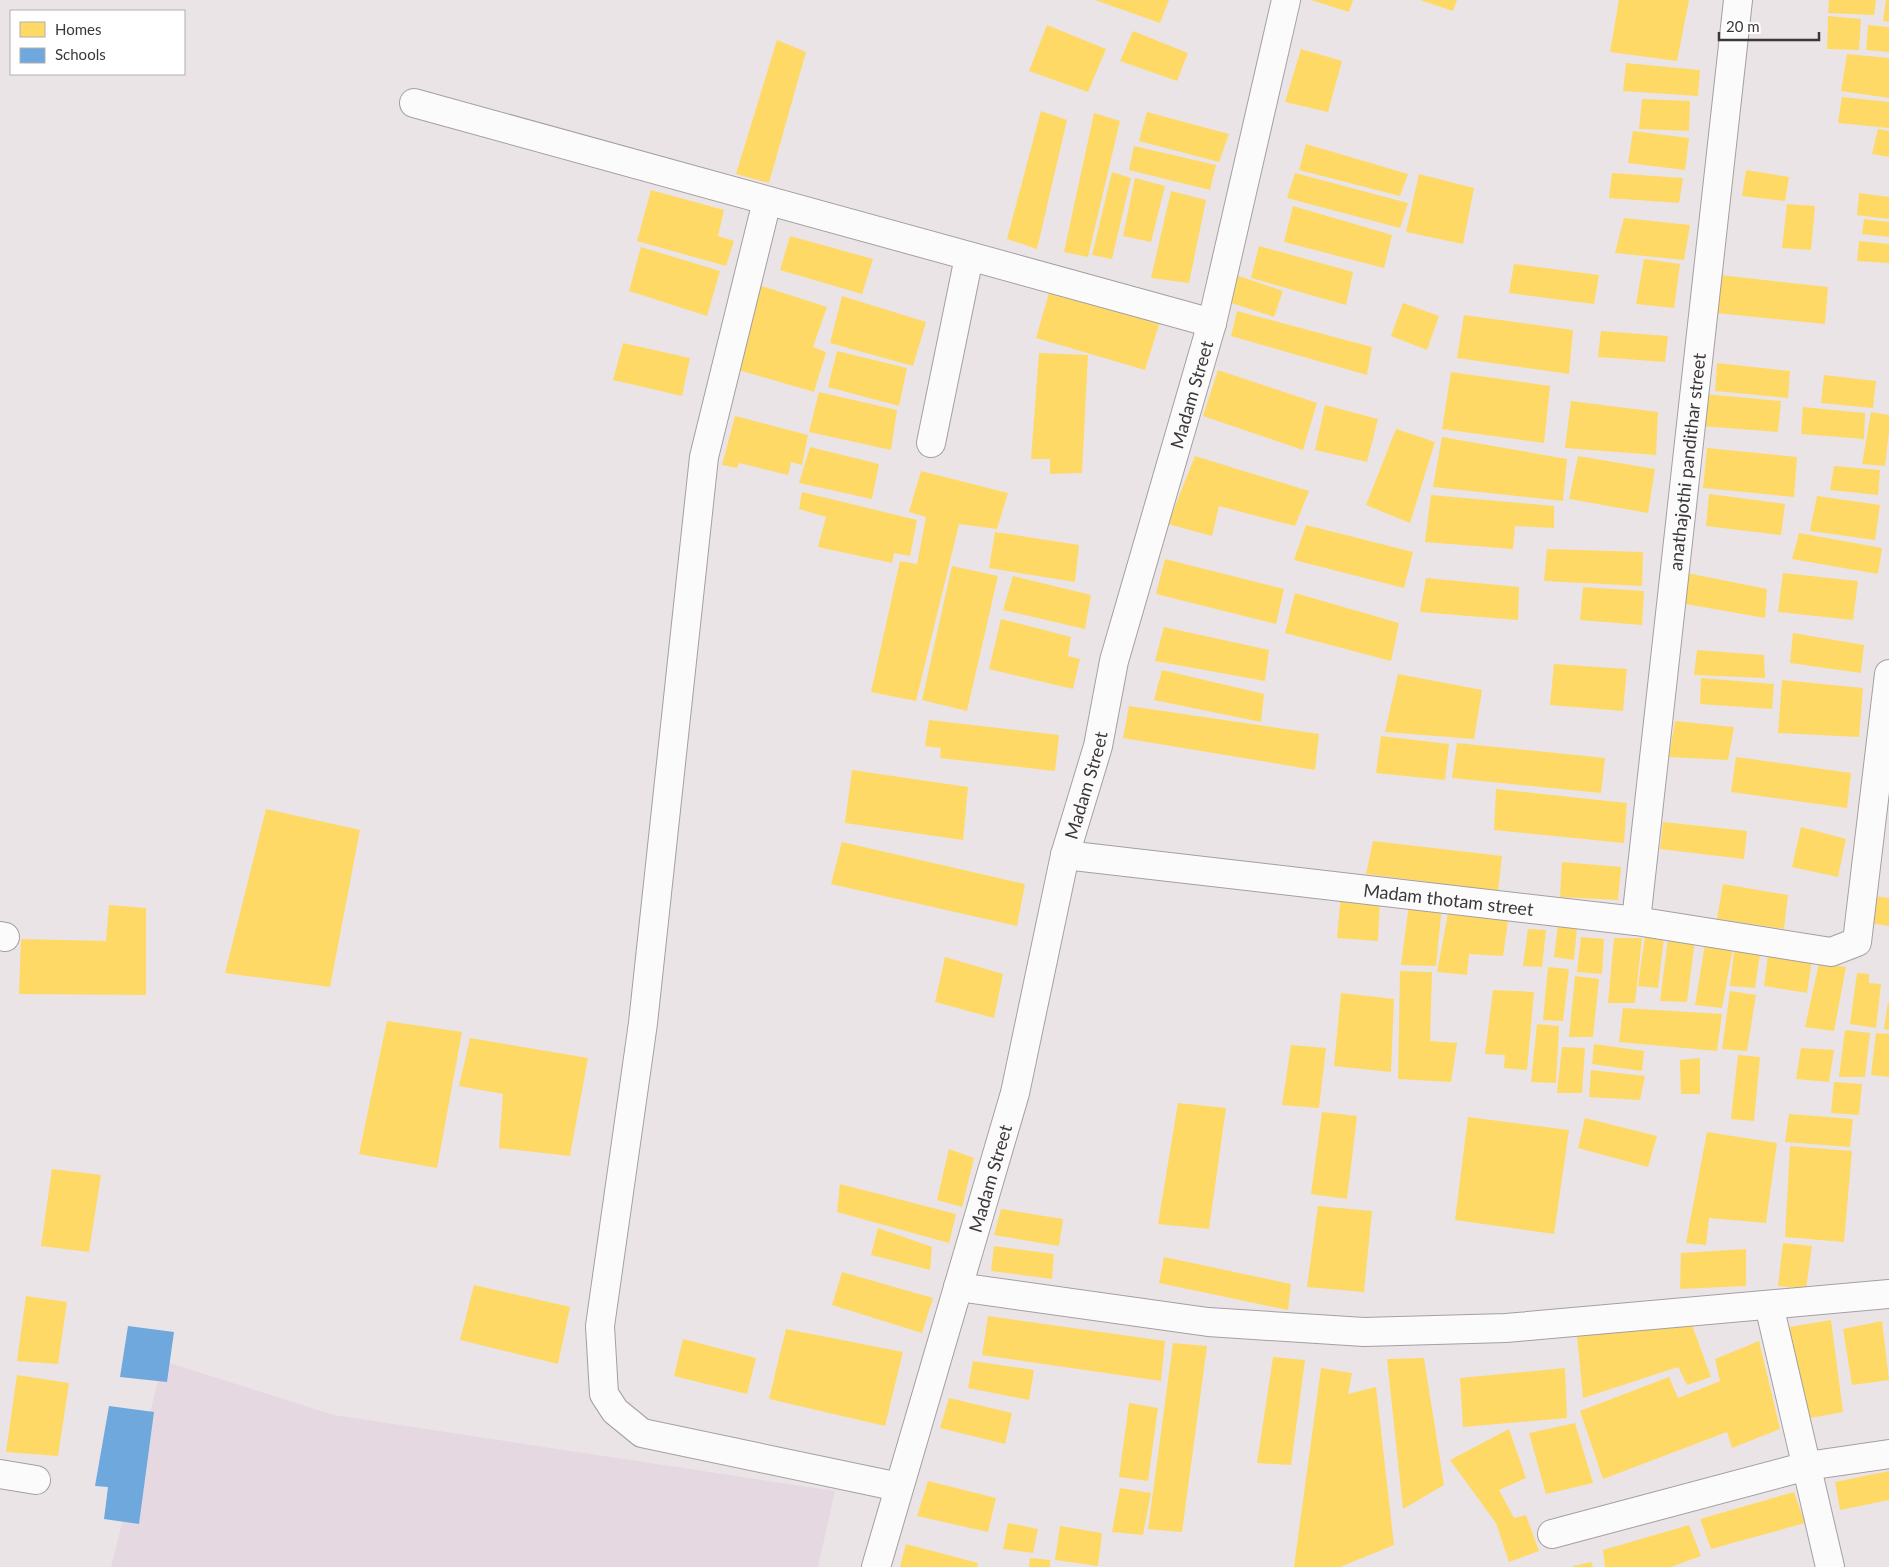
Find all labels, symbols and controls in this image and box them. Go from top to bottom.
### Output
legend [10,10,185,75]
scale bar [1719,10,1819,42]
text: 20 m [1726,17,1760,35]
text: Homes [55,20,101,38]
text: Schools [55,45,106,63]
street label: Madam Street [1165,337,1217,451]
street label: anathajothi pandithar street [1664,351,1710,572]
street label: Madam Street [1059,729,1112,842]
street label: Madam thotam street [1362,879,1535,920]
street label: Madam Street [964,1121,1016,1235]

